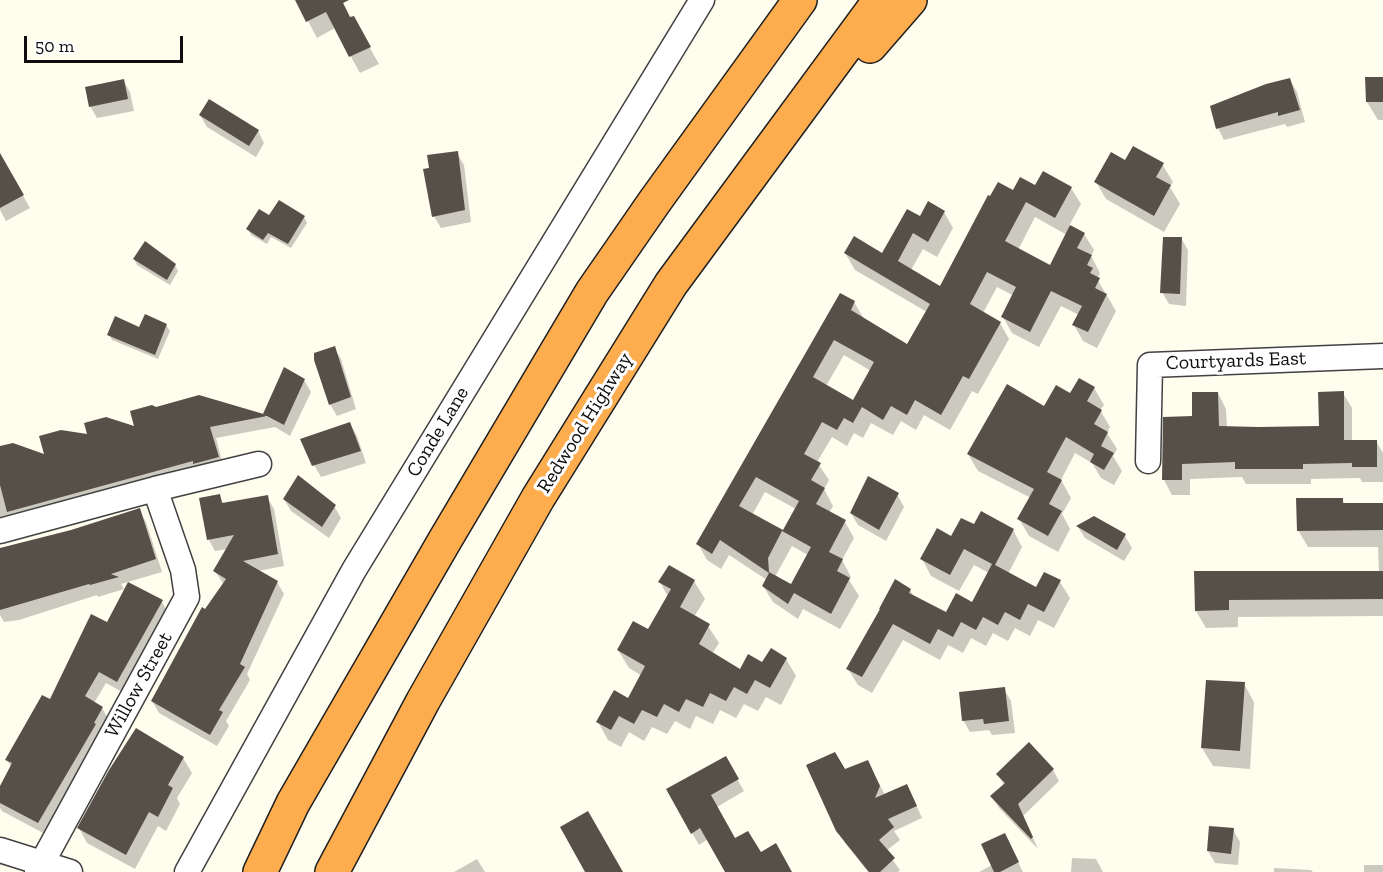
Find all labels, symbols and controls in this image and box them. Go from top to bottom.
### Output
scale bar [27,24,186,62]
text: 50 m [35,35,74,57]
street label: Courtyards East [1165,347,1307,375]
street label: Redwood Highway [532,348,638,498]
street label: Conde Lane [402,383,474,481]
street label: Willow Street [100,628,178,742]

